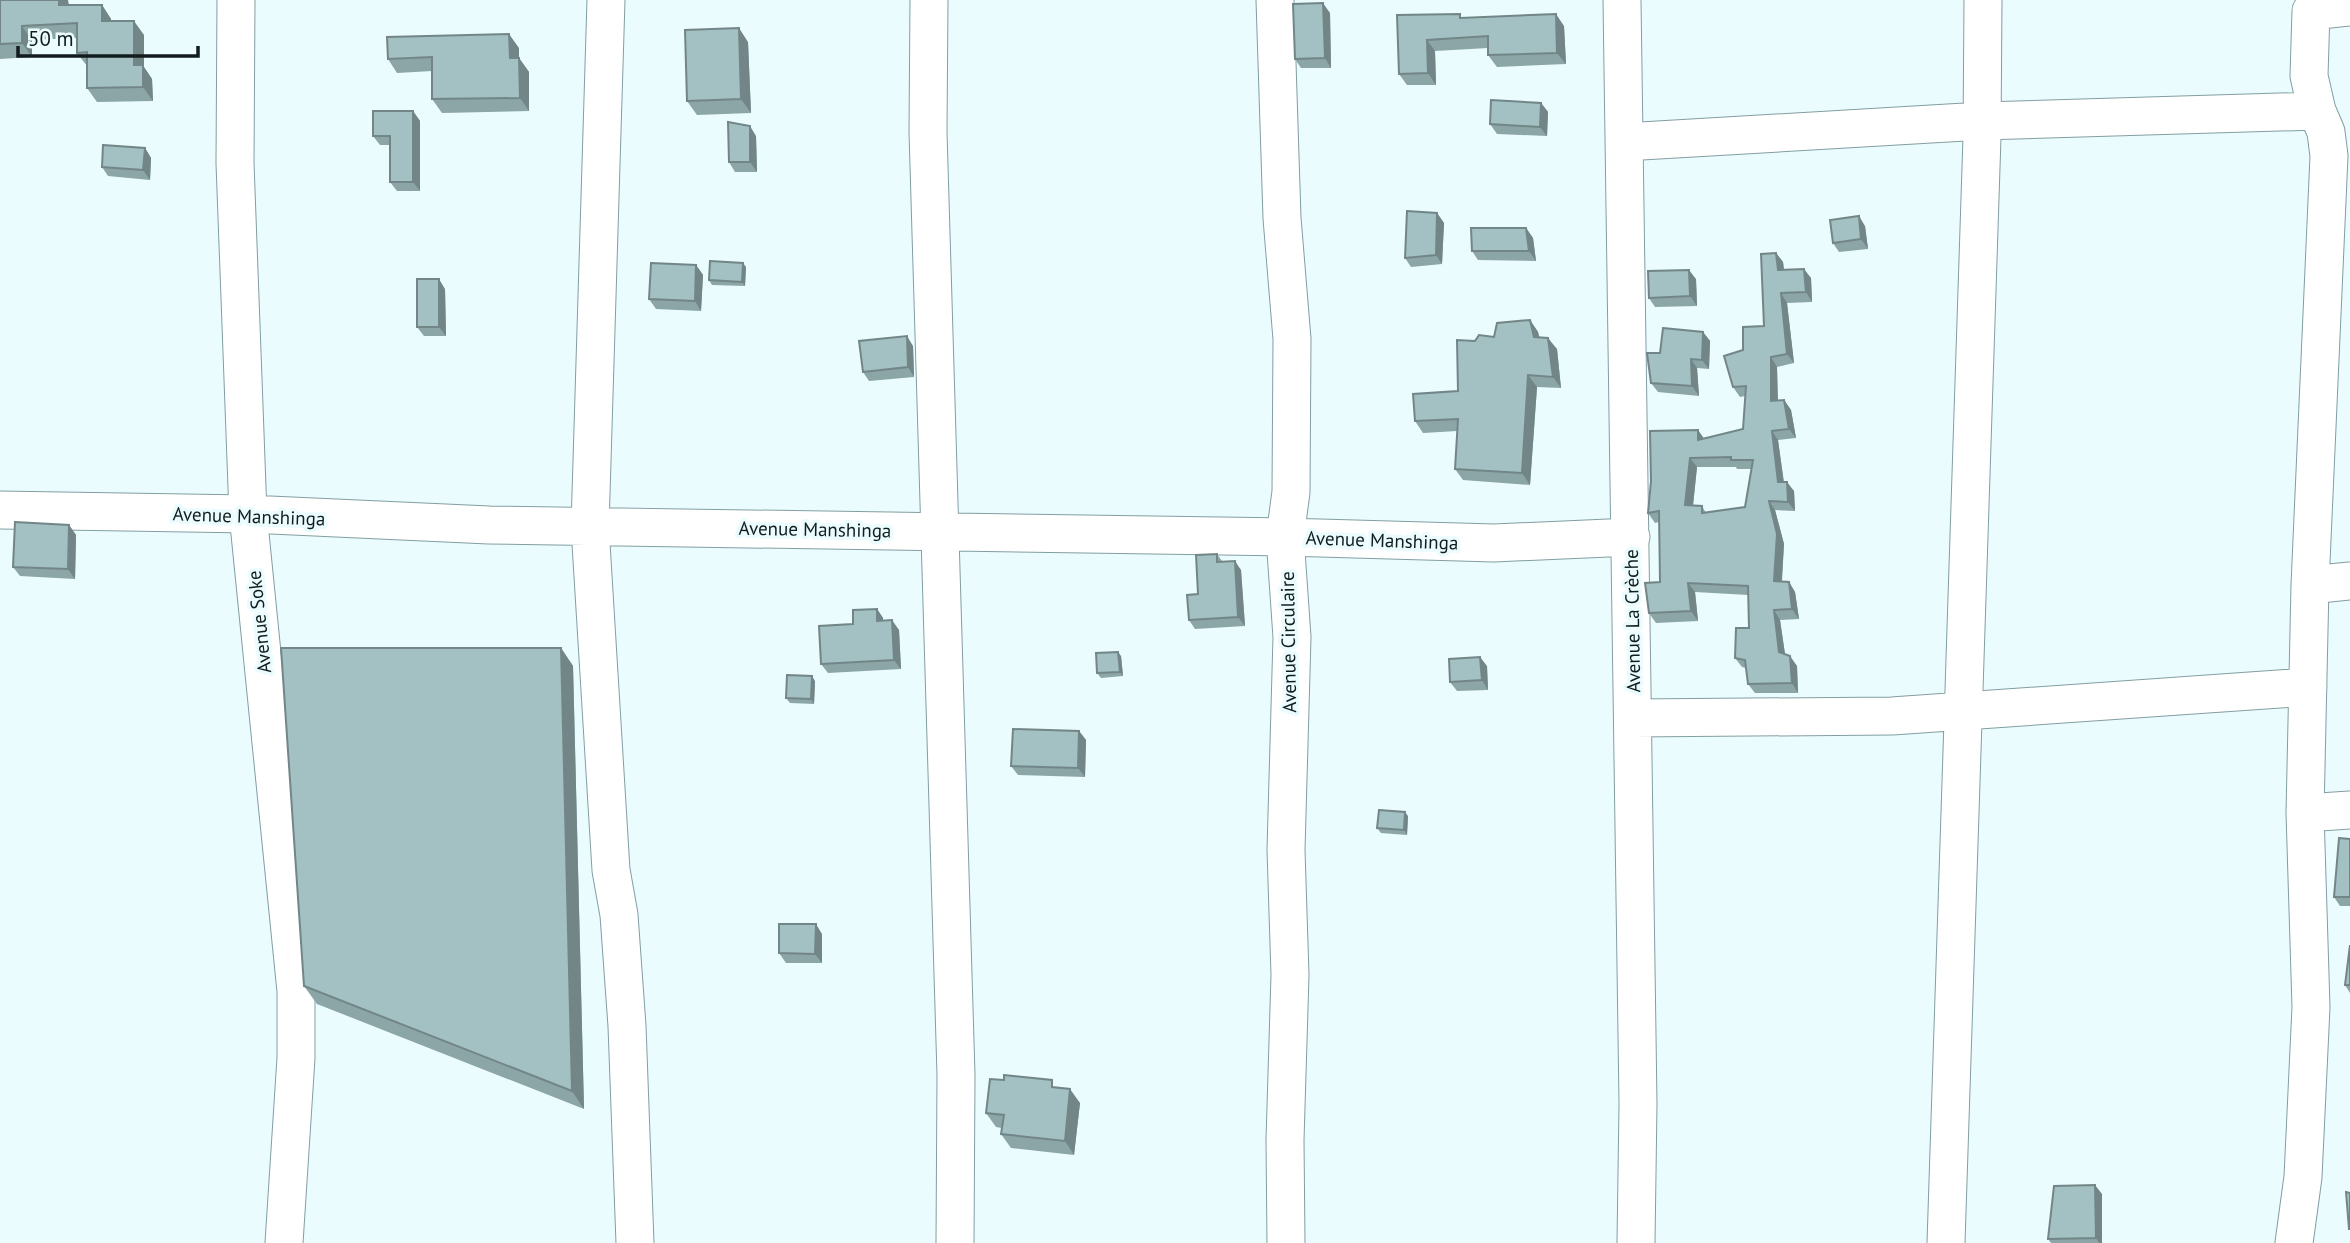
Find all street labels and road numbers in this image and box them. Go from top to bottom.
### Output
street label: Avenue Manshinga [172,501,326,531]
street label: Avenue Manshinga [738,516,892,542]
street label: Avenue Manshinga [1305,525,1459,555]
street label: Avenue La Crèche [1619,549,1645,693]
street label: Avenue Soke [242,569,276,675]
street label: Avenue Circulaire [1275,571,1301,713]

